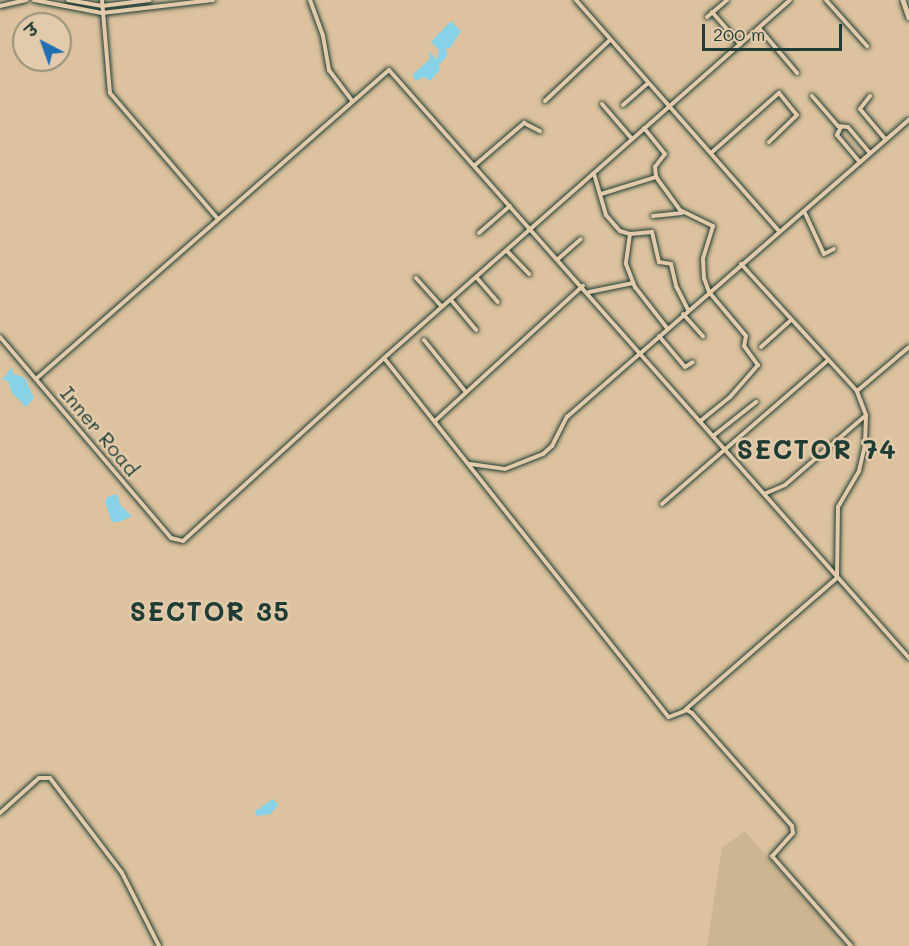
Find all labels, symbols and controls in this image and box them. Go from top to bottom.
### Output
north arrow [12,12,72,72]
scale bar [705,12,844,50]
text: उ [20,18,42,41]
text: 200 m [713,22,765,46]
street label: Inner Road [56,381,144,481]
district label: SECTOR 74 [737,434,897,466]
district label: SECTOR 35 [130,596,290,628]

